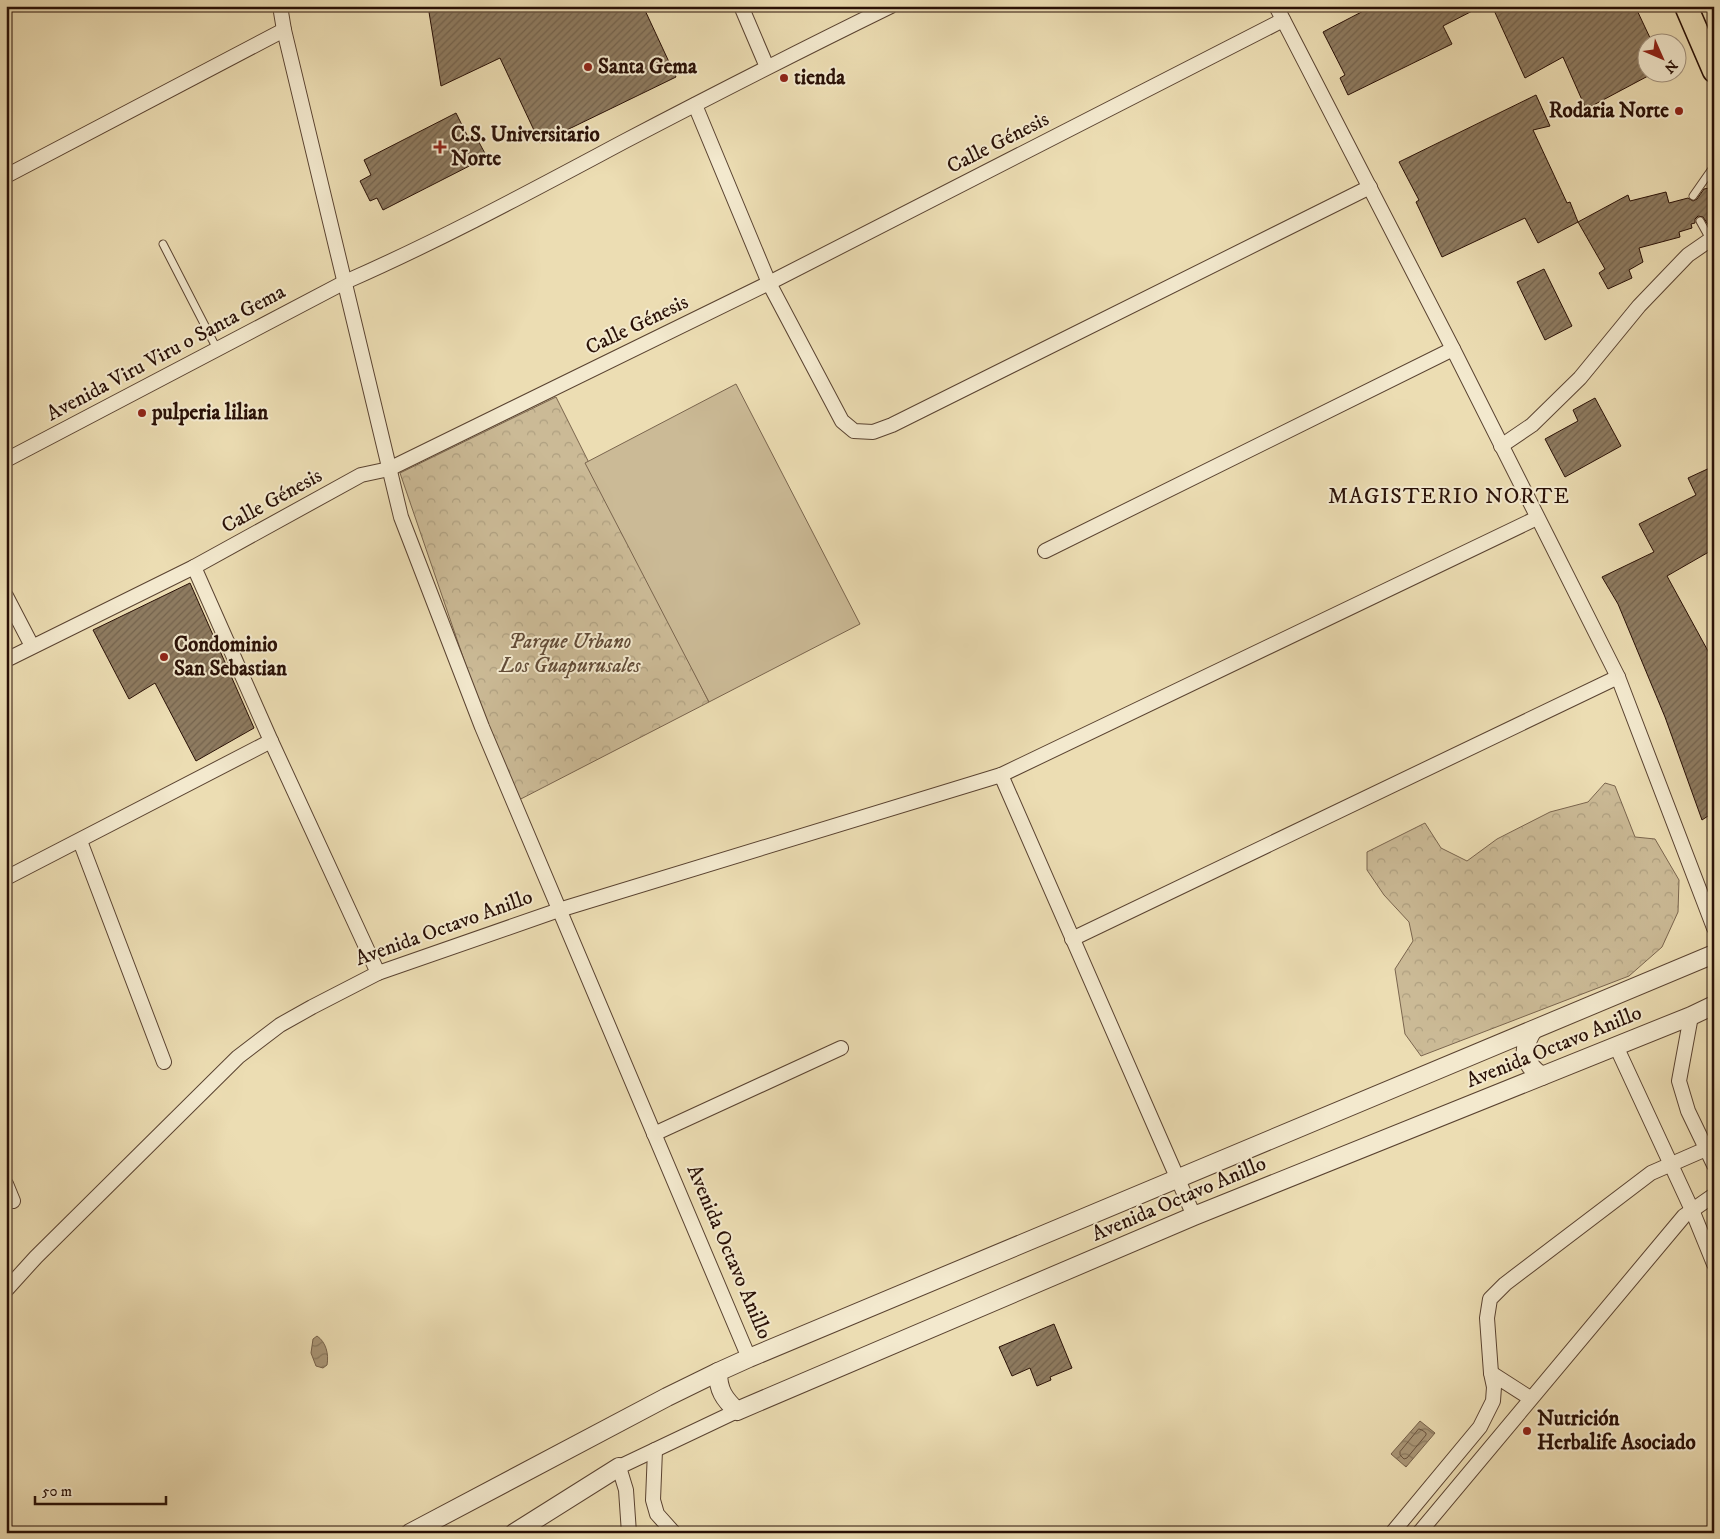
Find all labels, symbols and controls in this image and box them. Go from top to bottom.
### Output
north arrow [1638,32,1688,82]
place label: Santa Gema [598,54,698,80]
text: N [1660,56,1681,77]
marker: Santa Gema [582,61,594,73]
place label: tienda [794,65,846,91]
marker: tienda [778,72,790,84]
place label: Rodaria Norte [1549,98,1669,124]
marker: Rodaria Norte [1673,105,1685,117]
street label: Calle Génesis [943,106,1053,180]
place label: C.S. Universitario Norte [451,122,600,172]
marker: C.S. Universitario Norte [433,140,447,154]
street label: Avenida Viru Viru o Santa Gema [42,279,290,427]
street label: Calle Génesis [581,289,693,361]
place label: pulperia lilian [151,400,269,426]
marker: pulperia lilian [136,407,148,419]
street label: Calle Génesis [217,463,327,539]
district label: MAGISTERIO NORTE [1328,483,1570,510]
park label: Parque Urbano Los Guapurusales [498,629,641,679]
place label: Condominio San Sebastian [174,632,288,682]
marker: Condominio San Sebastian [158,651,170,663]
street label: Avenida Octavo Anillo [352,884,536,972]
street label: Avenida Octavo Anillo [1462,1000,1646,1094]
street label: Avenida Octavo Anillo [1088,1150,1270,1248]
street label: Avenida Octavo Anillo [680,1161,778,1343]
place label: Nutrición Herbalife Asociado [1537,1406,1696,1456]
marker: Nutrición Herbalife Asociado [1521,1425,1533,1437]
scale bar [35,1474,166,1506]
text: 50 m [42,1482,72,1501]

